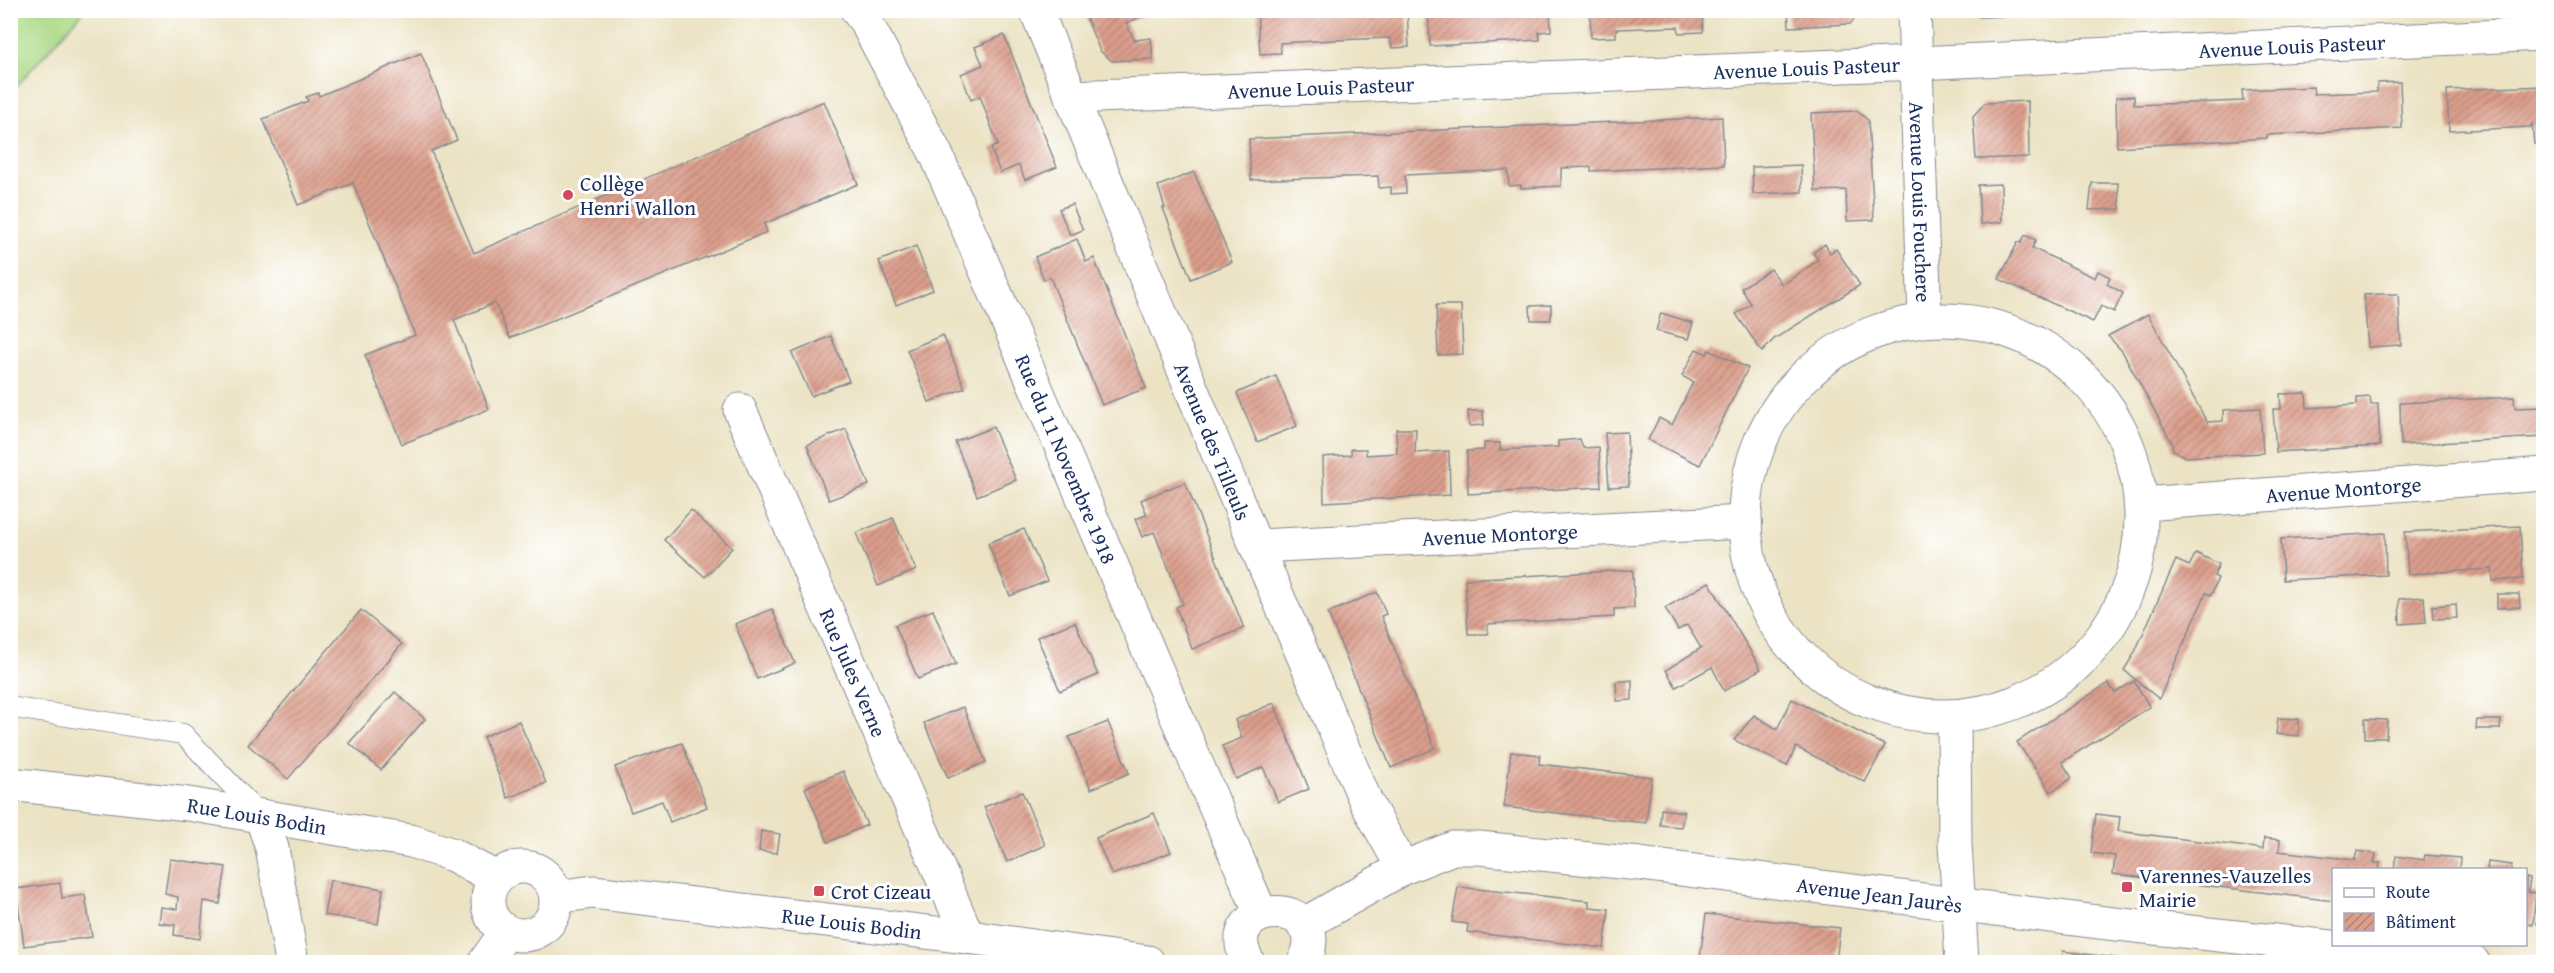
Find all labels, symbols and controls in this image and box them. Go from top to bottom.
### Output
street label: Avenue Louis Pasteur [2198,26,2387,65]
street label: Avenue Louis Pasteur [1712,48,1901,87]
street label: Avenue Louis Pasteur [1227,68,1415,106]
street label: Avenue Louis Fouchere [1902,101,1940,303]
place label: Collège Henri Wallon [580,168,696,223]
marker: Collège Henri Wallon [561,188,575,202]
street label: Rue du 11 Novembre 1918 [1008,349,1125,569]
street label: Avenue des Tilleuls [1167,357,1259,525]
street label: Avenue Montorge [2264,468,2423,510]
street label: Avenue Montorge [1421,515,1579,553]
street label: Rue Jules Verne [812,603,895,742]
street label: Rue Louis Bodin [185,789,329,842]
place label: Varennes-Vauzelles Mairie [2139,860,2311,915]
street label: Avenue Jean Jaurès [1795,868,1964,920]
legend [2332,868,2527,946]
place label: Crot Cizeau [831,876,932,907]
text: Route [2386,878,2430,905]
marker: Varennes-Vauzelles Mairie [2120,880,2134,894]
marker: Crot Cizeau [812,884,826,898]
street label: Rue Louis Bodin [780,899,924,947]
text: Bâtiment [2386,908,2456,935]

